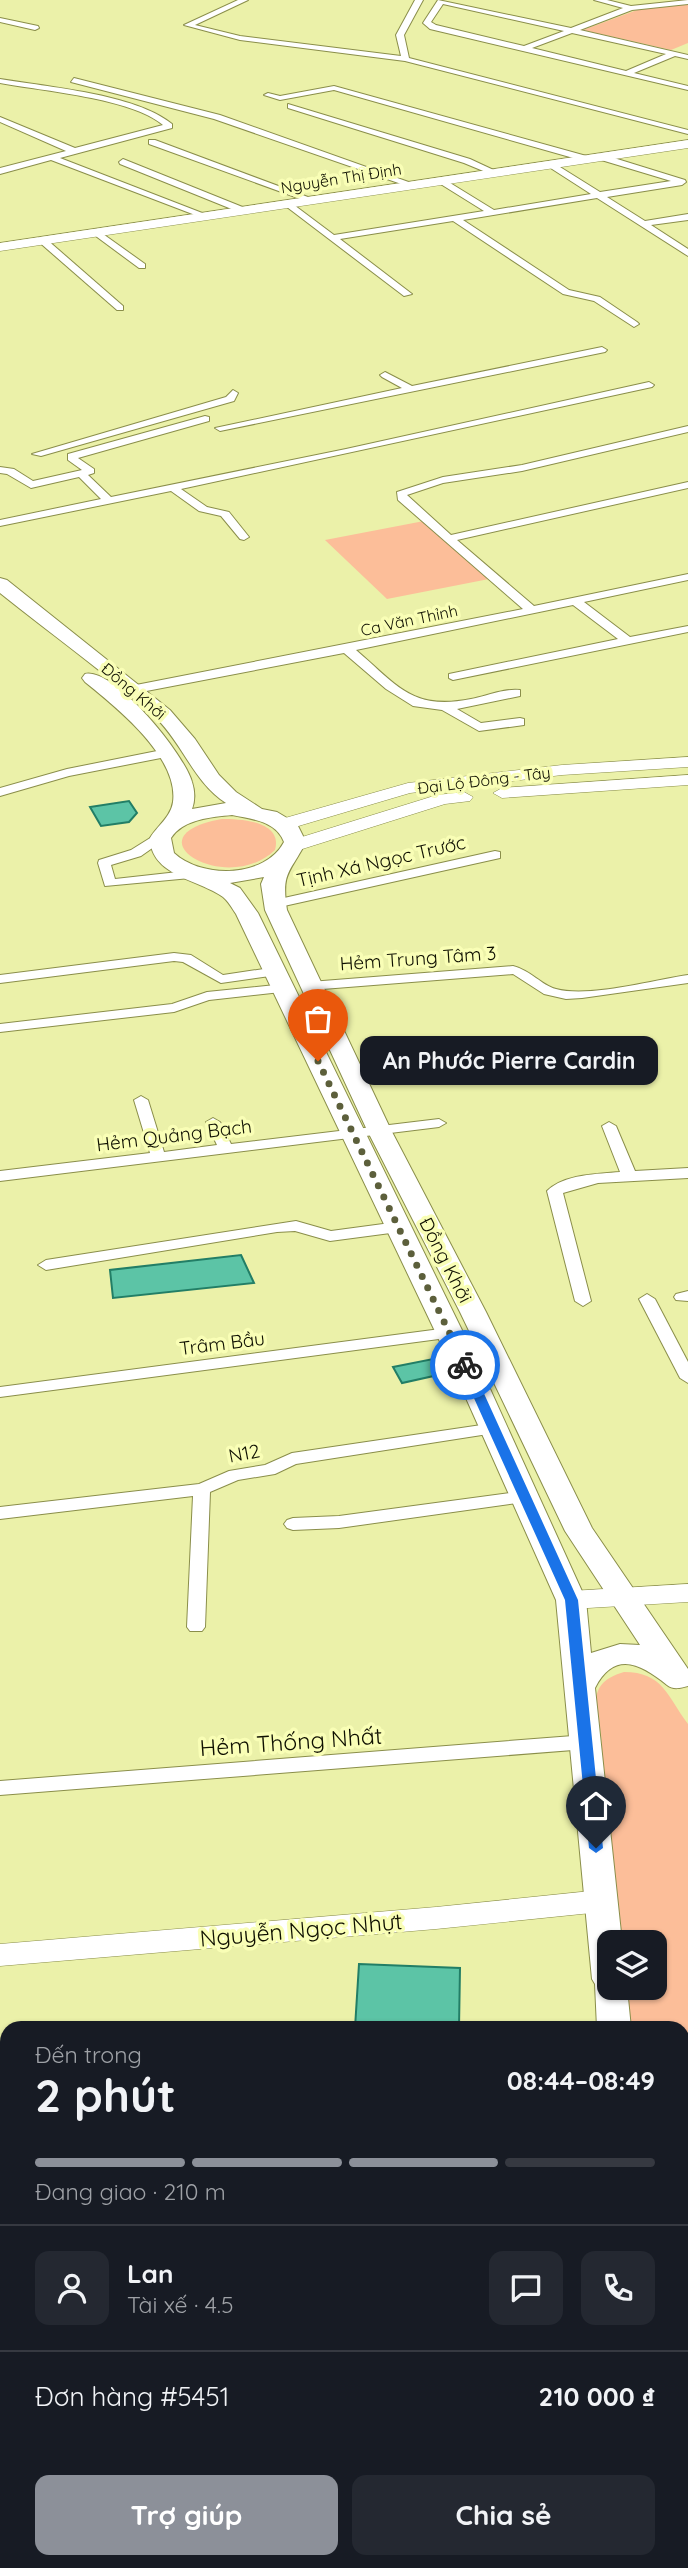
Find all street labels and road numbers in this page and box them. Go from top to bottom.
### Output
street label: Nguyễn Thị Định [279,159,403,197]
street label: Ca Văn Thỉnh [359,600,459,640]
street label: Đồng Khởi [98,658,170,724]
street label: Đại Lộ Đông - Tây [416,762,552,798]
street label: Tịnh Xá Ngọc Trước [294,830,468,892]
street label: Hẻm Trung Tâm 3 [339,941,497,975]
street label: Hẻm Quảng Bạch [95,1114,253,1156]
street label: Đồng Khởi [414,1213,478,1307]
street label: Trâm Bầu [178,1326,266,1360]
street label: N12 [226,1438,262,1468]
street label: Hẻm Thống Nhất [199,1721,384,1762]
street label: Nguyễn Ngọc Nhựt [198,1906,404,1953]

